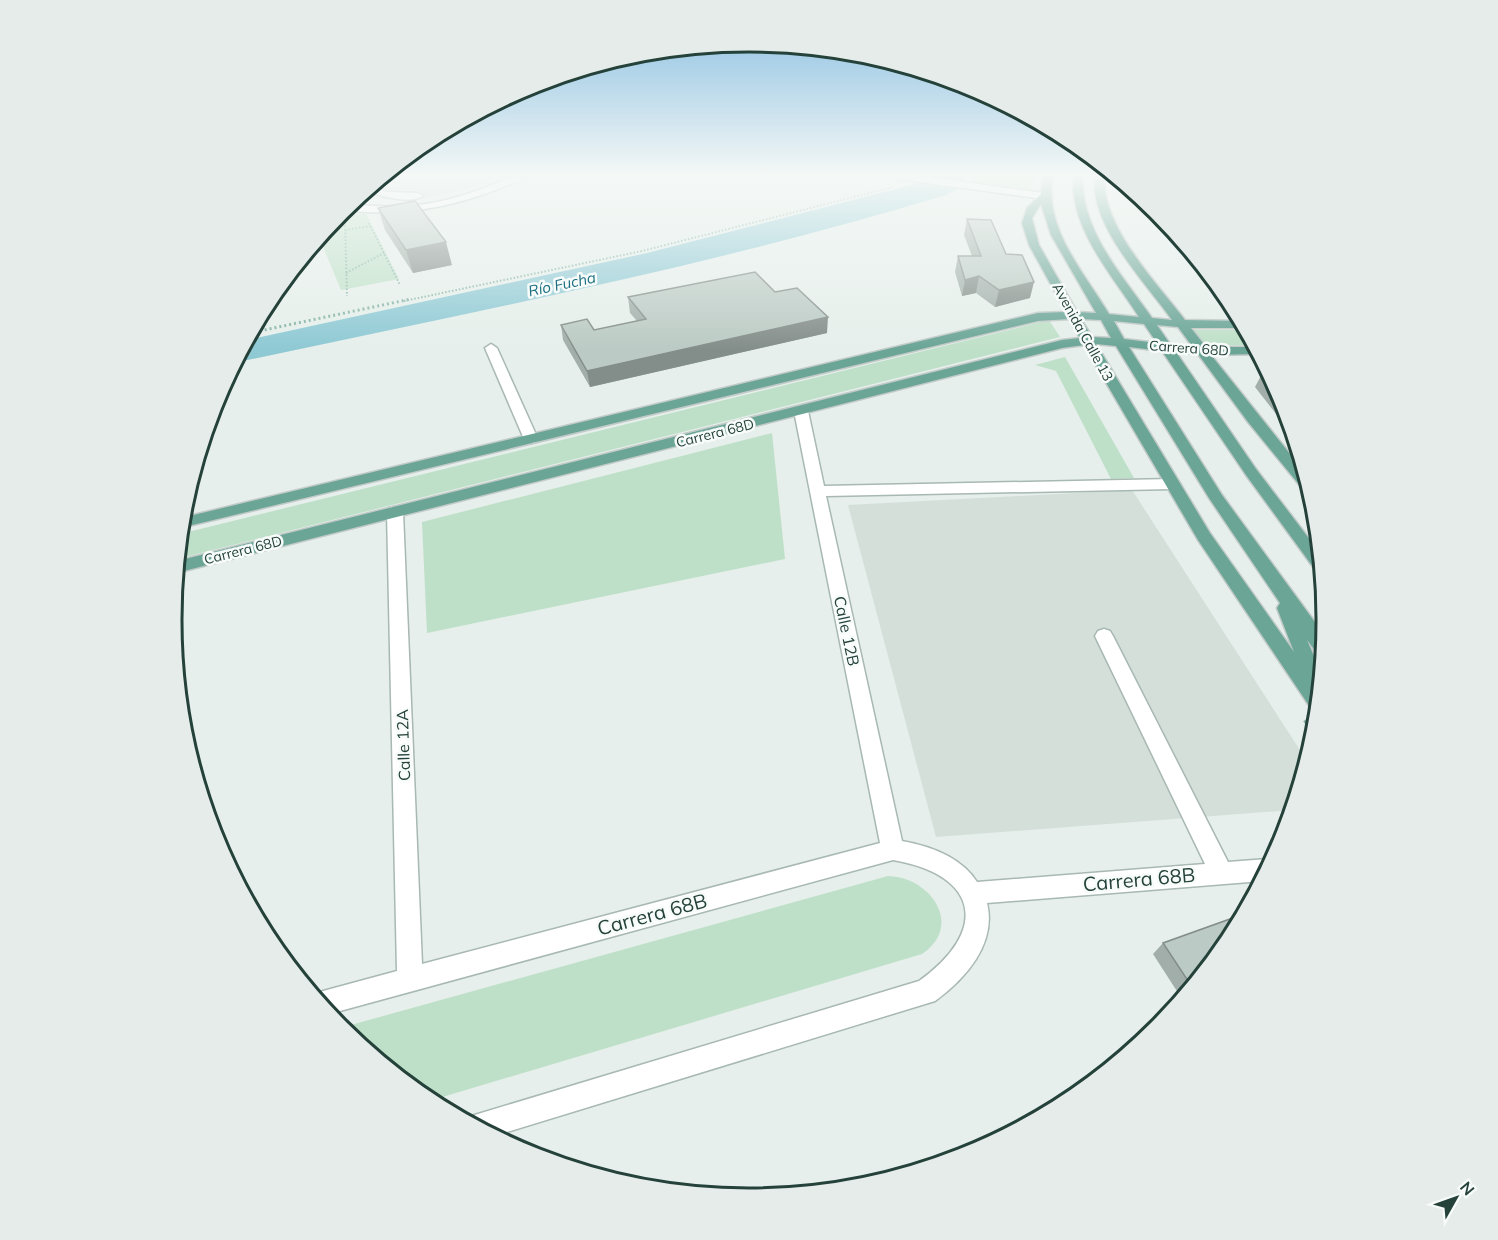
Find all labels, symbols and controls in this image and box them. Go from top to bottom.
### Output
water label: Río Fucha [526,268,598,300]
street label: Avenida Calle 13 [1049,280,1117,384]
street label: Carrera 68D [1149,336,1229,360]
street label: Carrera 68D [674,415,756,451]
street label: Carrera 68D [202,532,284,568]
street label: Calle 12B [830,594,864,668]
street label: Calle 12A [392,709,414,781]
street label: Carrera 68B [1082,862,1196,896]
street label: Carrera 68B [594,887,710,941]
north arrow [1426,1168,1486,1228]
text: N [1456,1177,1479,1199]

